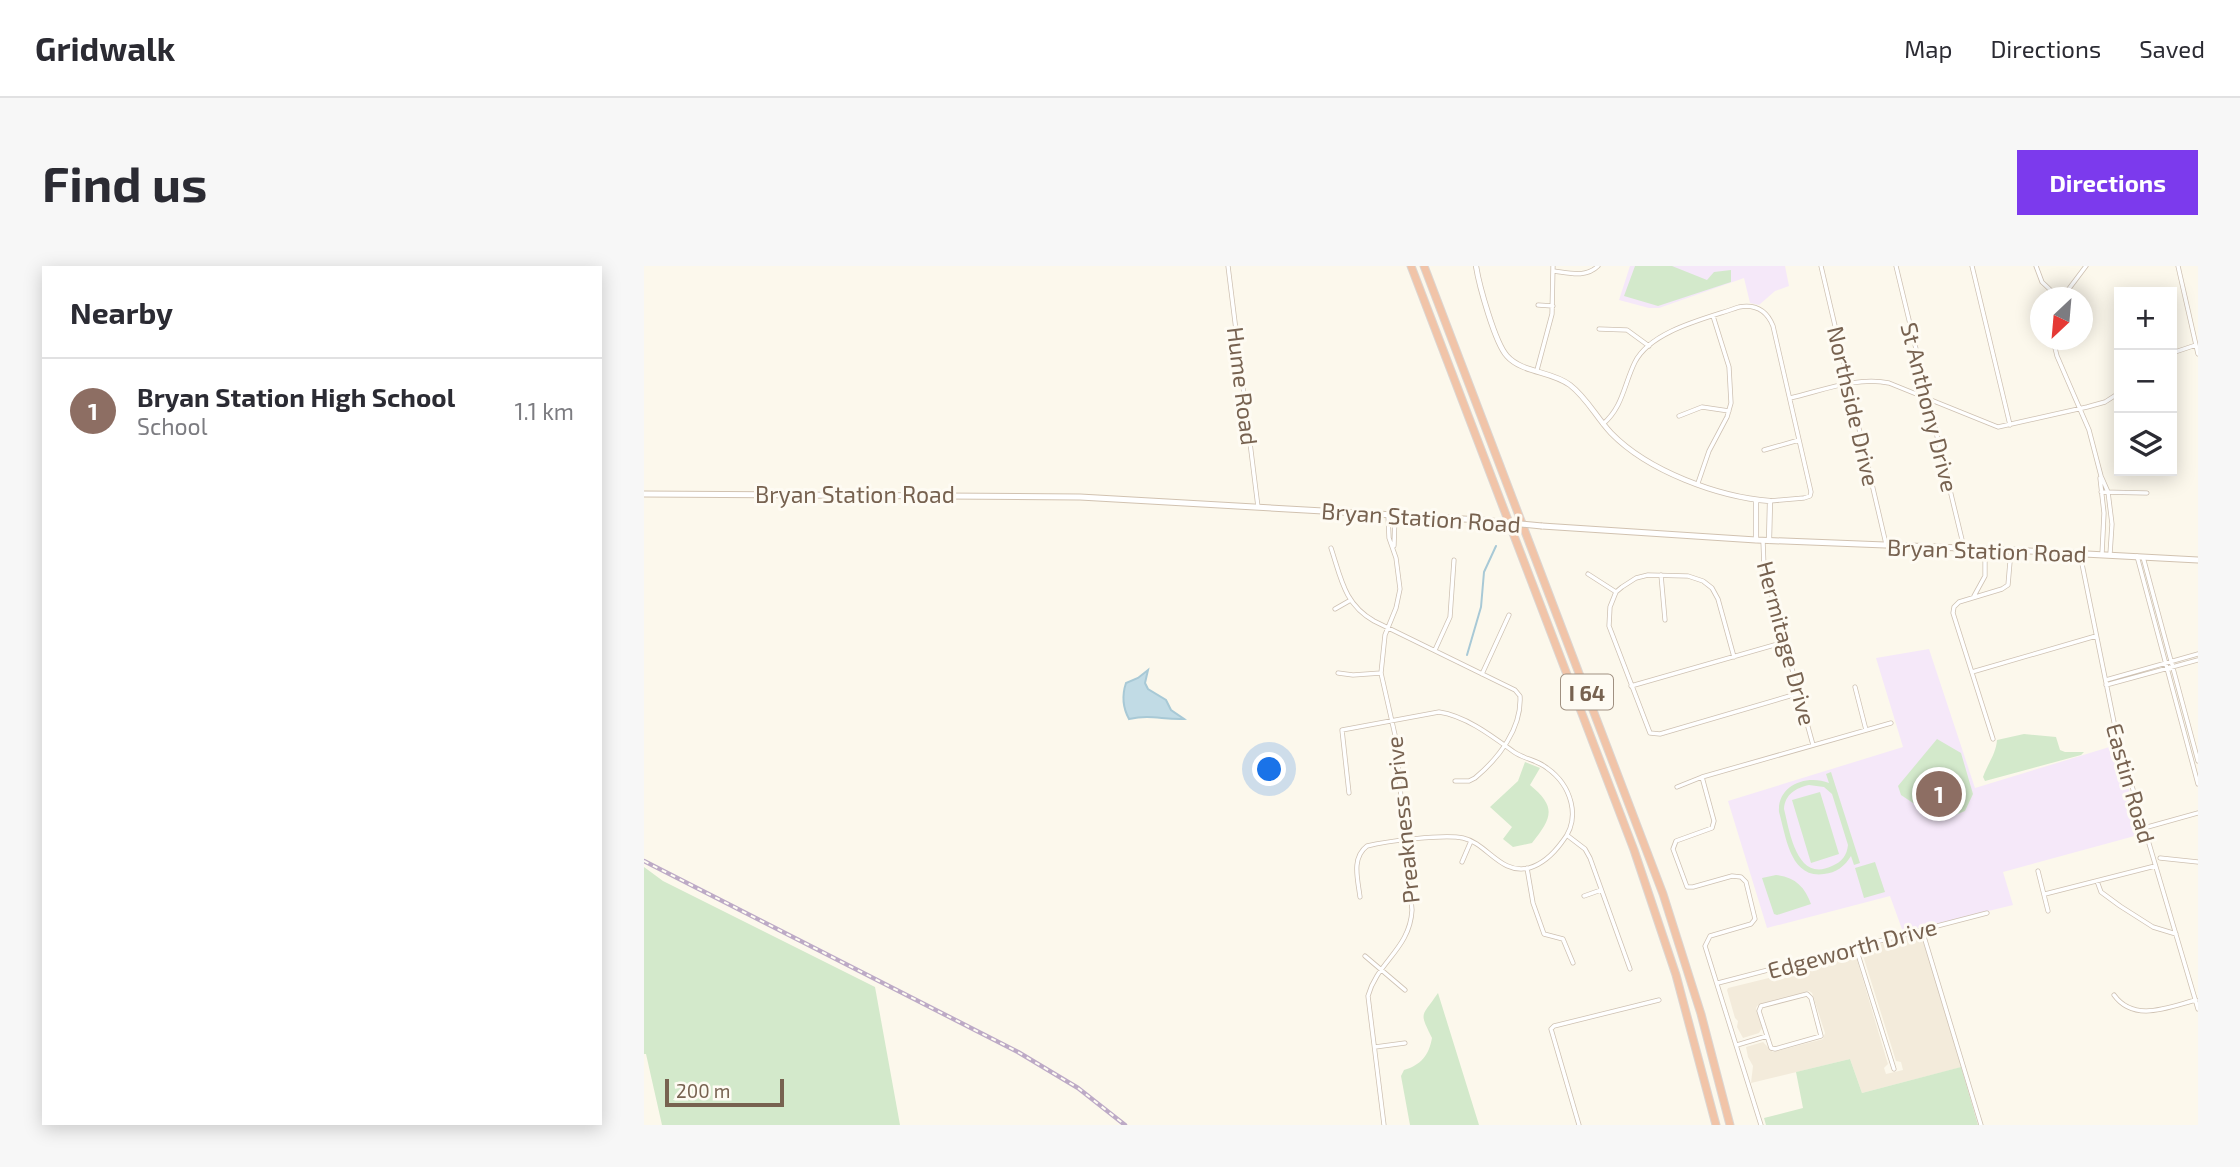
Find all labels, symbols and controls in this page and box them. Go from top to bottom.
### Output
text: Gridwalk [35,28,175,68]
text: Map [1904,34,1952,63]
text: Directions [1990,34,2101,63]
text: Saved [2139,34,2205,63]
button: Directions [2017,150,2198,215]
text: Find us [42,153,207,212]
north arrow [2030,287,2093,350]
map controls [2114,287,2177,476]
button: + [2114,287,2177,350]
text: Nearby [70,294,173,330]
street label: St Anthony Drive [1895,319,1965,495]
street label: Northside Drive [1822,323,1886,489]
street label: Hume Road [1222,325,1264,447]
button: − [2114,350,2177,413]
text: Bryan Station High School [137,381,455,412]
text: 1 [88,397,98,425]
text: 1.1 km [514,397,574,425]
text: School [137,412,207,440]
button: layers [2114,413,2177,476]
street label: Bryan Station Road [755,480,955,508]
street label: Bryan Station Road [1320,496,1522,538]
street label: Bryan Station Road [1887,533,2087,567]
street label: Hermitage Drive [1752,558,1822,728]
road number: I 64 [1561,674,1613,710]
street label: Eastin Road [2101,720,2161,846]
street label: Preakness Drive [1379,735,1425,905]
your location [1252,752,1286,786]
pin: 1 [1916,768,1962,820]
street label: Edgeworth Drive [1764,912,1940,984]
scale bar [665,1076,784,1108]
text: 200 m [676,1079,730,1102]

